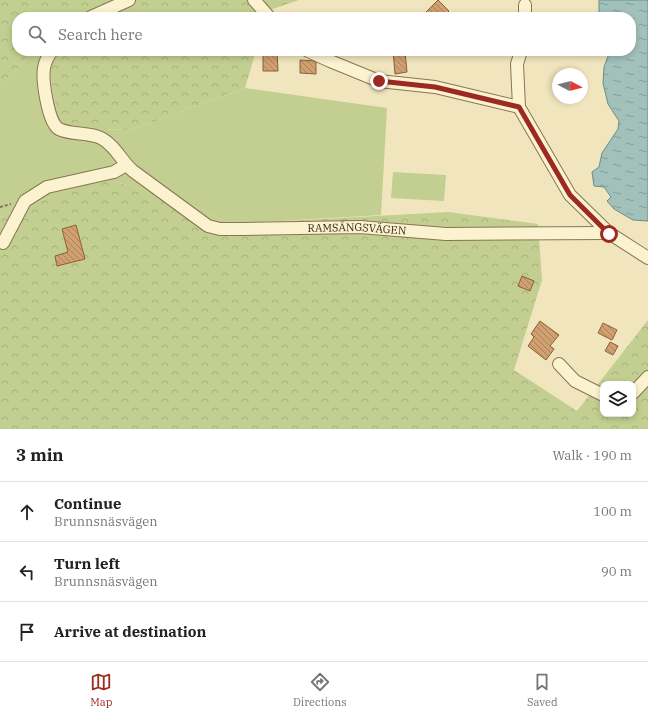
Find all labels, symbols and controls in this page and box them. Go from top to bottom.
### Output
search box [12,12,636,56]
icon: search [26,23,48,45]
text: Search here [58,25,143,44]
north arrow [552,68,588,104]
route end [370,72,388,90]
street label: RAMSÄNGSVÄGEN [307,220,407,238]
route start [600,225,618,243]
map controls [600,381,636,417]
button: layers [600,381,636,417]
text: 3 min [16,444,64,466]
text: Walk · 190 m [553,447,632,464]
text: Continue [54,494,121,513]
icon: ahead [16,501,38,523]
text: 100 m [593,503,632,520]
text: Brunnsnäsvägen [54,513,157,530]
text: Turn left [54,554,120,573]
icon: left [16,561,38,583]
text: 90 m [601,563,632,580]
text: Brunnsnäsvägen [54,573,157,590]
icon: arrive [16,621,38,643]
text: Arrive at destination [54,622,206,641]
tab: Map [90,671,113,709]
tab: Directions [293,671,347,709]
tab: Saved [527,671,558,709]

